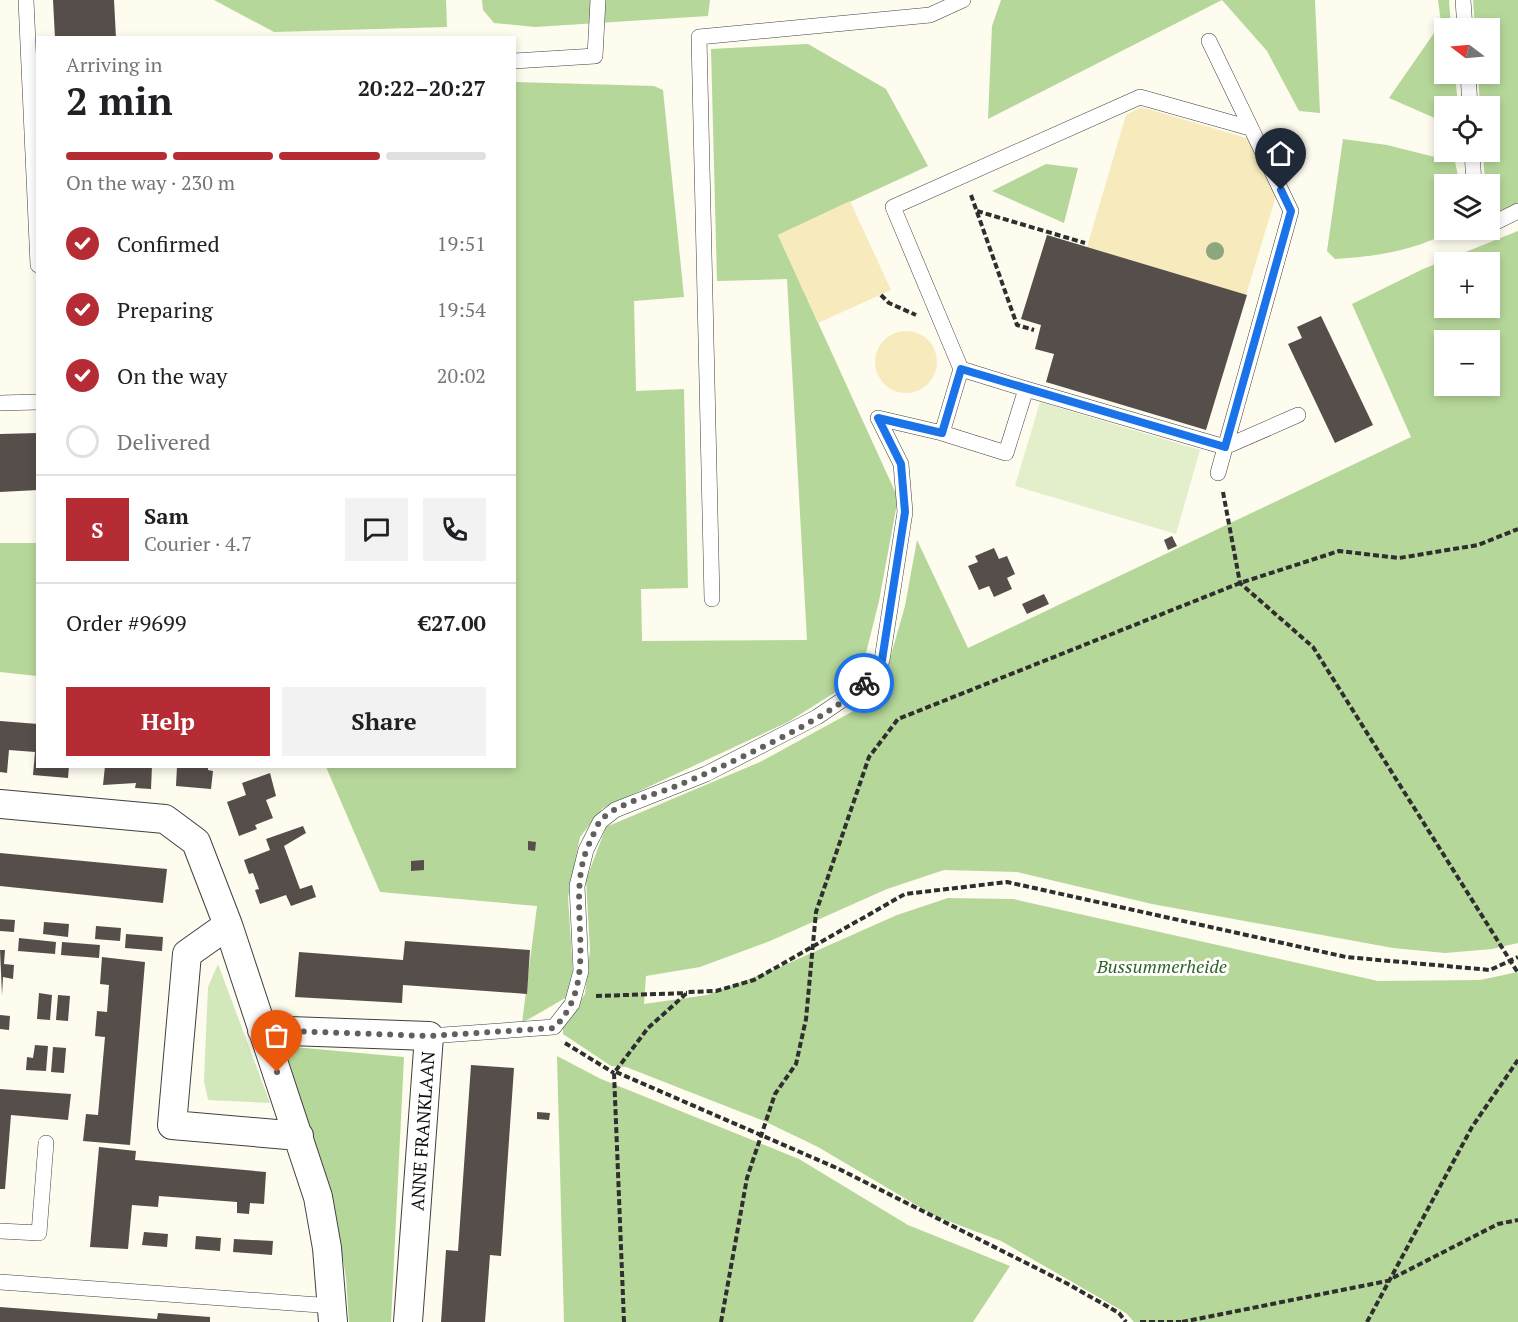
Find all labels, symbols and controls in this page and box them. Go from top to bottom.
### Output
north arrow [1434,18,1500,84]
map controls [1434,18,1500,396]
text: Arriving in [66,51,162,78]
text: 20:22–20:27 [358,73,486,102]
text: 2 min [66,74,173,126]
button: locate [1434,96,1500,162]
pin [1255,128,1306,190]
icon: home [1264,137,1297,170]
text: On the way · 230 m [66,169,235,196]
button: layers [1434,174,1500,240]
icon: check [66,227,99,260]
text: Confirmed [117,229,220,258]
text: 19:51 [437,230,486,257]
button: + [1434,252,1500,318]
icon: check [66,293,99,326]
text: Preparing [117,295,213,324]
text: 19:54 [437,296,486,323]
button: − [1434,330,1500,396]
icon: check [66,359,99,392]
text: On the way [117,361,227,390]
text: 20:02 [437,362,486,389]
text: Delivered [117,427,210,456]
button: chat [345,498,408,561]
button: phone [423,498,486,561]
text: Sam [144,501,189,530]
text: S [91,515,104,544]
text: Courier · 4.7 [144,530,252,557]
text: Order #9699 [66,608,186,637]
text: €27.00 [419,608,486,637]
courier [834,653,894,713]
icon: bike [848,667,881,700]
button: Help [66,687,270,756]
button: Share [282,687,486,756]
park label: Bussummerheide [1096,954,1227,978]
pin [251,1010,302,1072]
icon: bag [260,1019,293,1052]
street label: ANNE FRANKLAAN [404,1051,440,1211]

